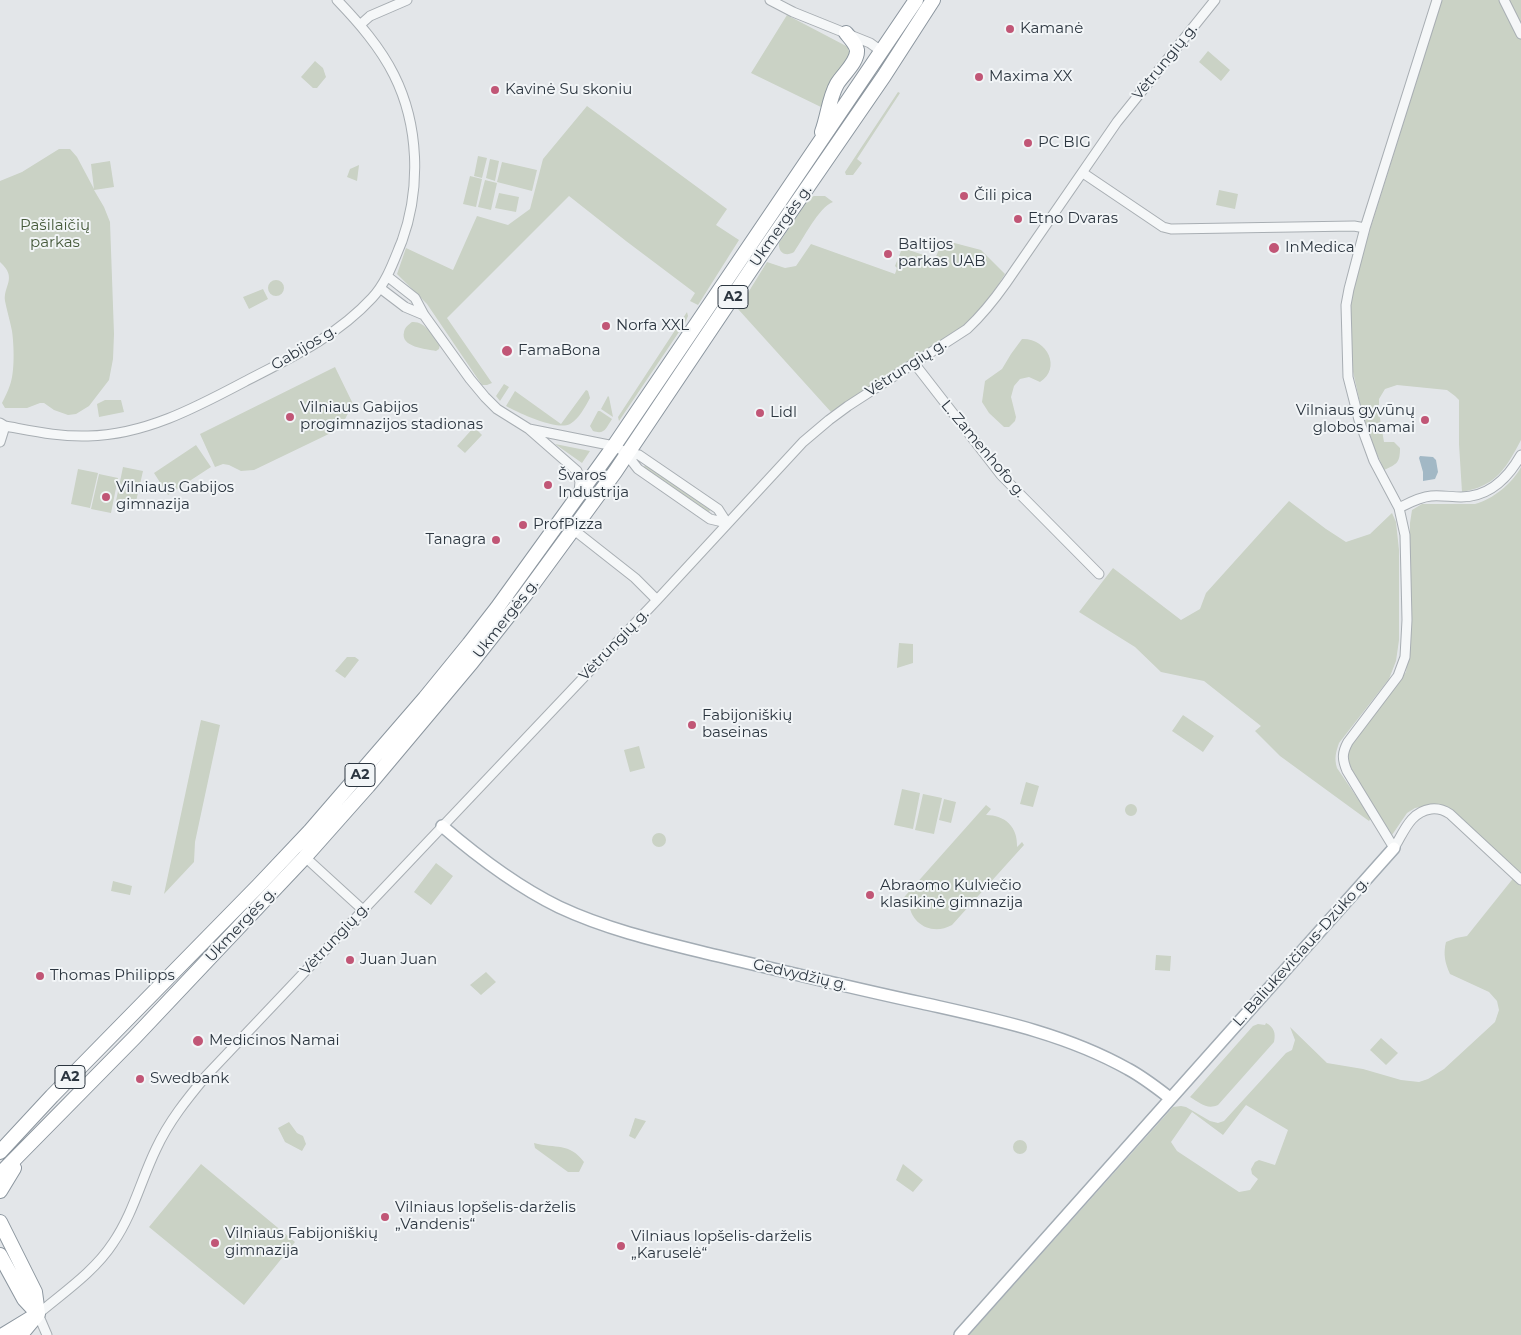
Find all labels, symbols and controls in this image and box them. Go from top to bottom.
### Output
place label: Kamanė [1020,20,1083,38]
street label: Vėtrungių g. [1129,20,1201,104]
marker: Kamanė [1004,23,1016,35]
place label: Maxima XX [989,68,1072,86]
marker: Maxima XX [973,71,985,83]
place label: Kavinė Su skoniu [505,81,632,99]
marker: Kavinė Su skoniu [489,84,501,96]
place label: PC BIG [1038,134,1091,152]
marker: PC BIG [1022,137,1034,149]
street label: Ukmergės g. [746,182,816,270]
place label: Čili pica [974,187,1032,205]
marker: Čili pica [958,190,970,202]
place label: Etno Dvaras [1028,210,1118,228]
marker: Etno Dvaras [1012,213,1024,225]
park label: Pašilaičių parkas [20,217,90,252]
place label: Baltijos parkas UAB [898,236,986,271]
place label: InMedica [1285,239,1355,257]
marker: InMedica [1267,241,1281,255]
marker: Baltijos parkas UAB [882,248,894,260]
road number: A2 [718,286,748,308]
place label: Norfa XXL [616,317,689,335]
marker: Norfa XXL [600,320,612,332]
street label: Gabijos g. [268,322,340,374]
street label: Vėtrungių g. [862,335,950,401]
place label: FamaBona [518,342,600,360]
marker: FamaBona [500,344,514,358]
street label: L. Zamenhofo g. [937,397,1029,501]
place label: Vilniaus Gabijos progimnazijos stadionas [300,399,483,434]
place label: Vilniaus gyvūnų globos namai [1296,402,1415,437]
place label: Lidl [770,404,797,422]
marker: Lidl [754,407,766,419]
marker: Vilniaus Gabijos progimnazijos stadionas [284,411,296,423]
marker: Vilniaus gyvūnų globos namai [1419,414,1431,426]
place label: Švaros Industrija [558,467,629,502]
place label: Vilniaus Gabijos gimnazija [116,479,234,514]
marker: Švaros Industrija [542,479,554,491]
marker: Vilniaus Gabijos gimnazija [100,491,112,503]
place label: ProfPizza [533,516,603,534]
marker: ProfPizza [517,519,529,531]
place label: Tanagra [425,531,486,549]
marker: Tanagra [490,534,502,546]
street label: Ukmergės g. [469,576,543,662]
street label: Vėtrungių g. [575,605,653,685]
place label: Fabijoniškių baseinas [702,707,792,742]
marker: Fabijoniškių baseinas [686,719,698,731]
road number: A2 [345,764,375,786]
street label: L. Baliukevičiaus-Dzūko g. [1229,874,1373,1030]
place label: Abraomo Kulviečio klasikinė gimnazija [880,877,1023,912]
street label: Ukmergės g. [202,884,280,966]
marker: Abraomo Kulviečio klasikinė gimnazija [864,889,876,901]
street label: Vėtrungių g. [297,899,373,979]
place label: Juan Juan [360,951,437,969]
marker: Juan Juan [344,954,356,966]
street label: Gedvydžių g. [751,955,849,995]
place label: Thomas Philipps [50,967,175,985]
marker: Thomas Philipps [34,970,46,982]
place label: Medicinos Namai [209,1032,340,1050]
marker: Medicinos Namai [191,1034,205,1048]
road number: A2 [55,1066,85,1088]
place label: Swedbank [150,1070,229,1088]
marker: Swedbank [134,1073,146,1085]
place label: Vilniaus lopšelis-darželis „Vandenis“ [395,1199,576,1234]
marker: Vilniaus lopšelis-darželis „Vandenis“ [379,1211,391,1223]
place label: Vilniaus Fabijoniškių gimnazija [225,1225,378,1260]
place label: Vilniaus lopšelis-darželis „Karuselė“ [631,1228,812,1263]
marker: Vilniaus Fabijoniškių gimnazija [209,1237,221,1249]
marker: Vilniaus lopšelis-darželis „Karuselė“ [615,1240,627,1252]

